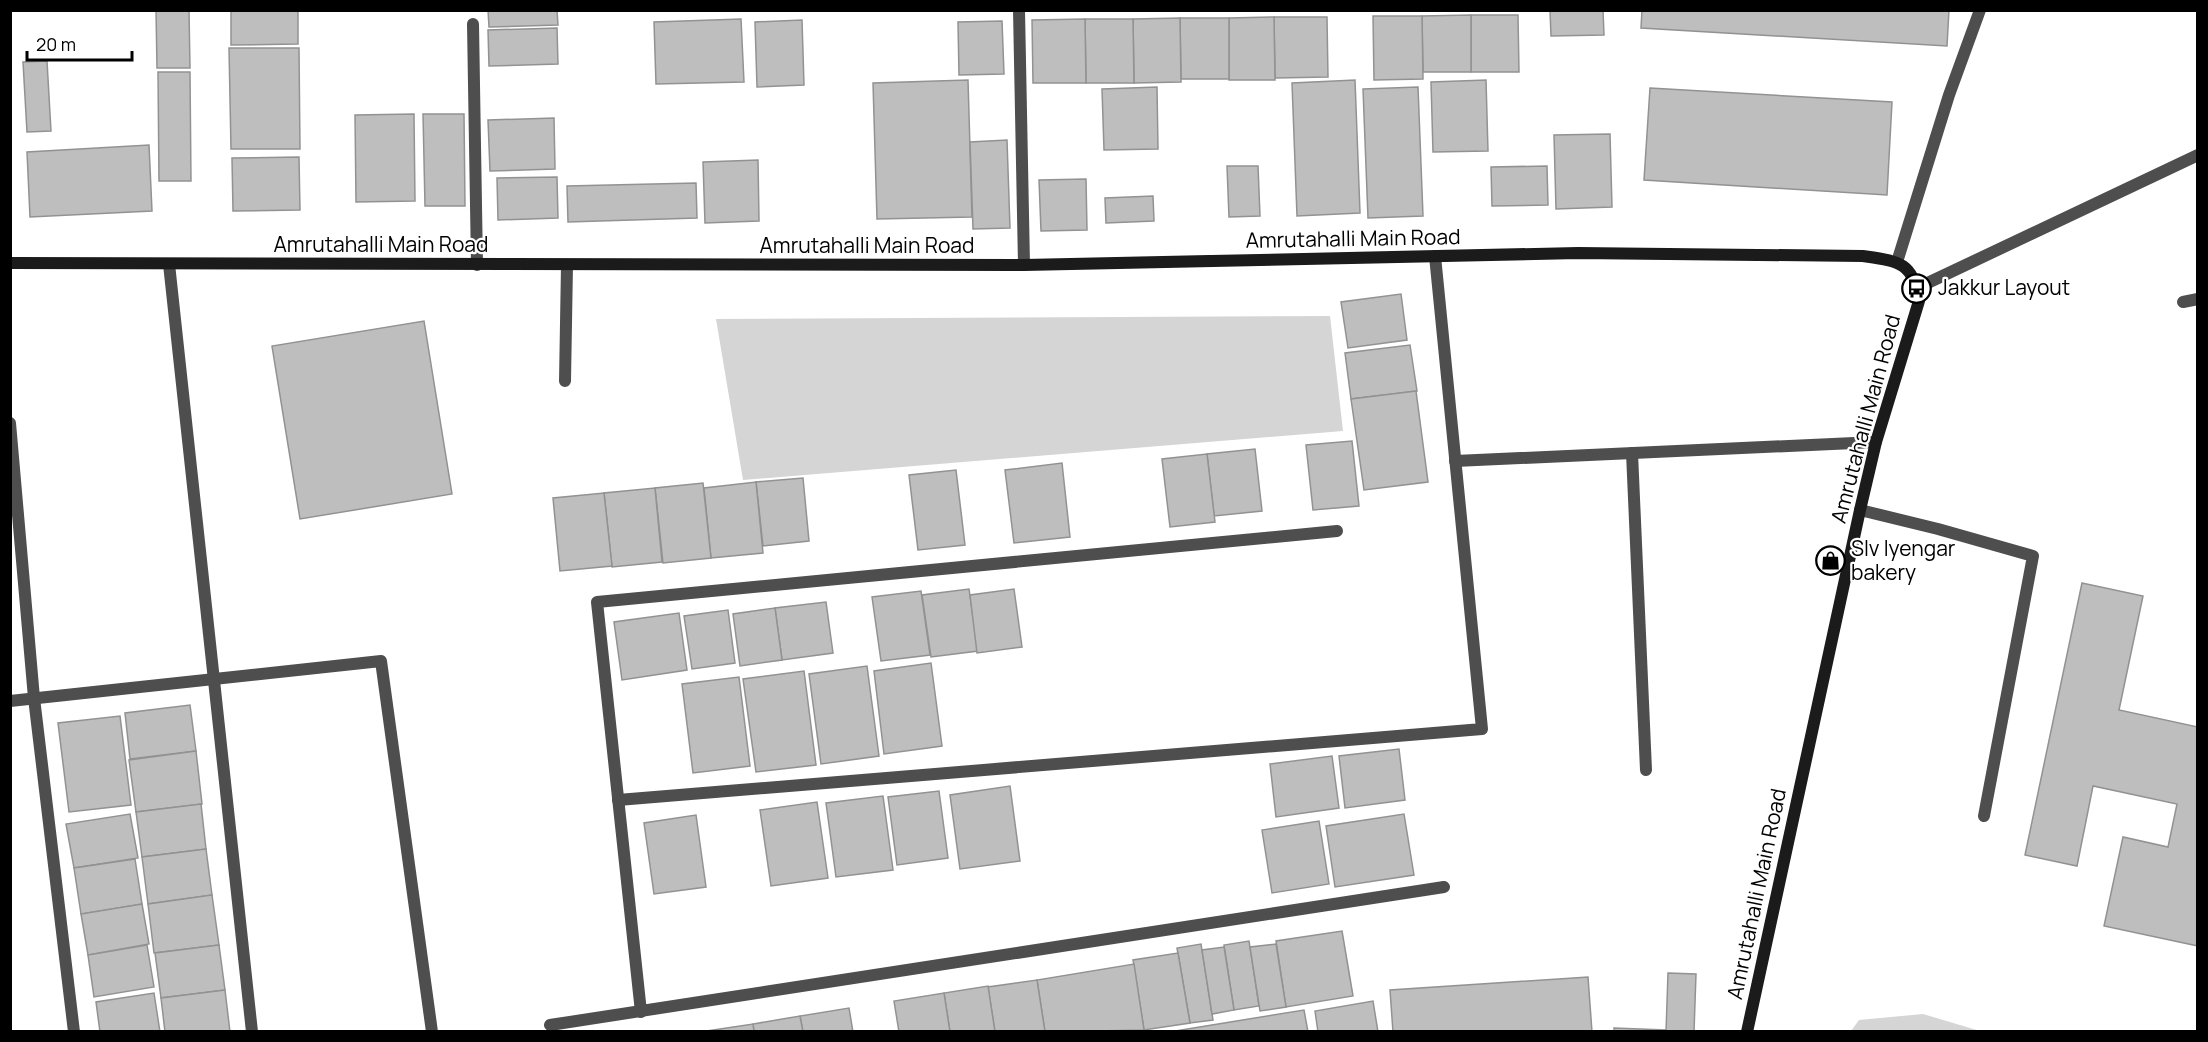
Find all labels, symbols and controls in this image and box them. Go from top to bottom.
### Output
scale bar [27,24,132,62]
text: 20 m [36,32,76,56]
street label: Amrutahalli Main Road [1245,222,1461,254]
street label: Amrutahalli Main Road [274,230,488,258]
street label: Amrutahalli Main Road [760,231,974,259]
bus stop icon: Jakkur Layout [1901,272,1933,304]
place label: Jakkur Layout [1938,273,2070,301]
street label: Amrutahalli Main Road [1824,311,1906,526]
place label: Slv Iyengar bakery [1851,534,1956,586]
shop icon: Slv Iyengar bakery [1814,545,1846,577]
street label: Amrutahalli Main Road [1720,786,1792,1002]

